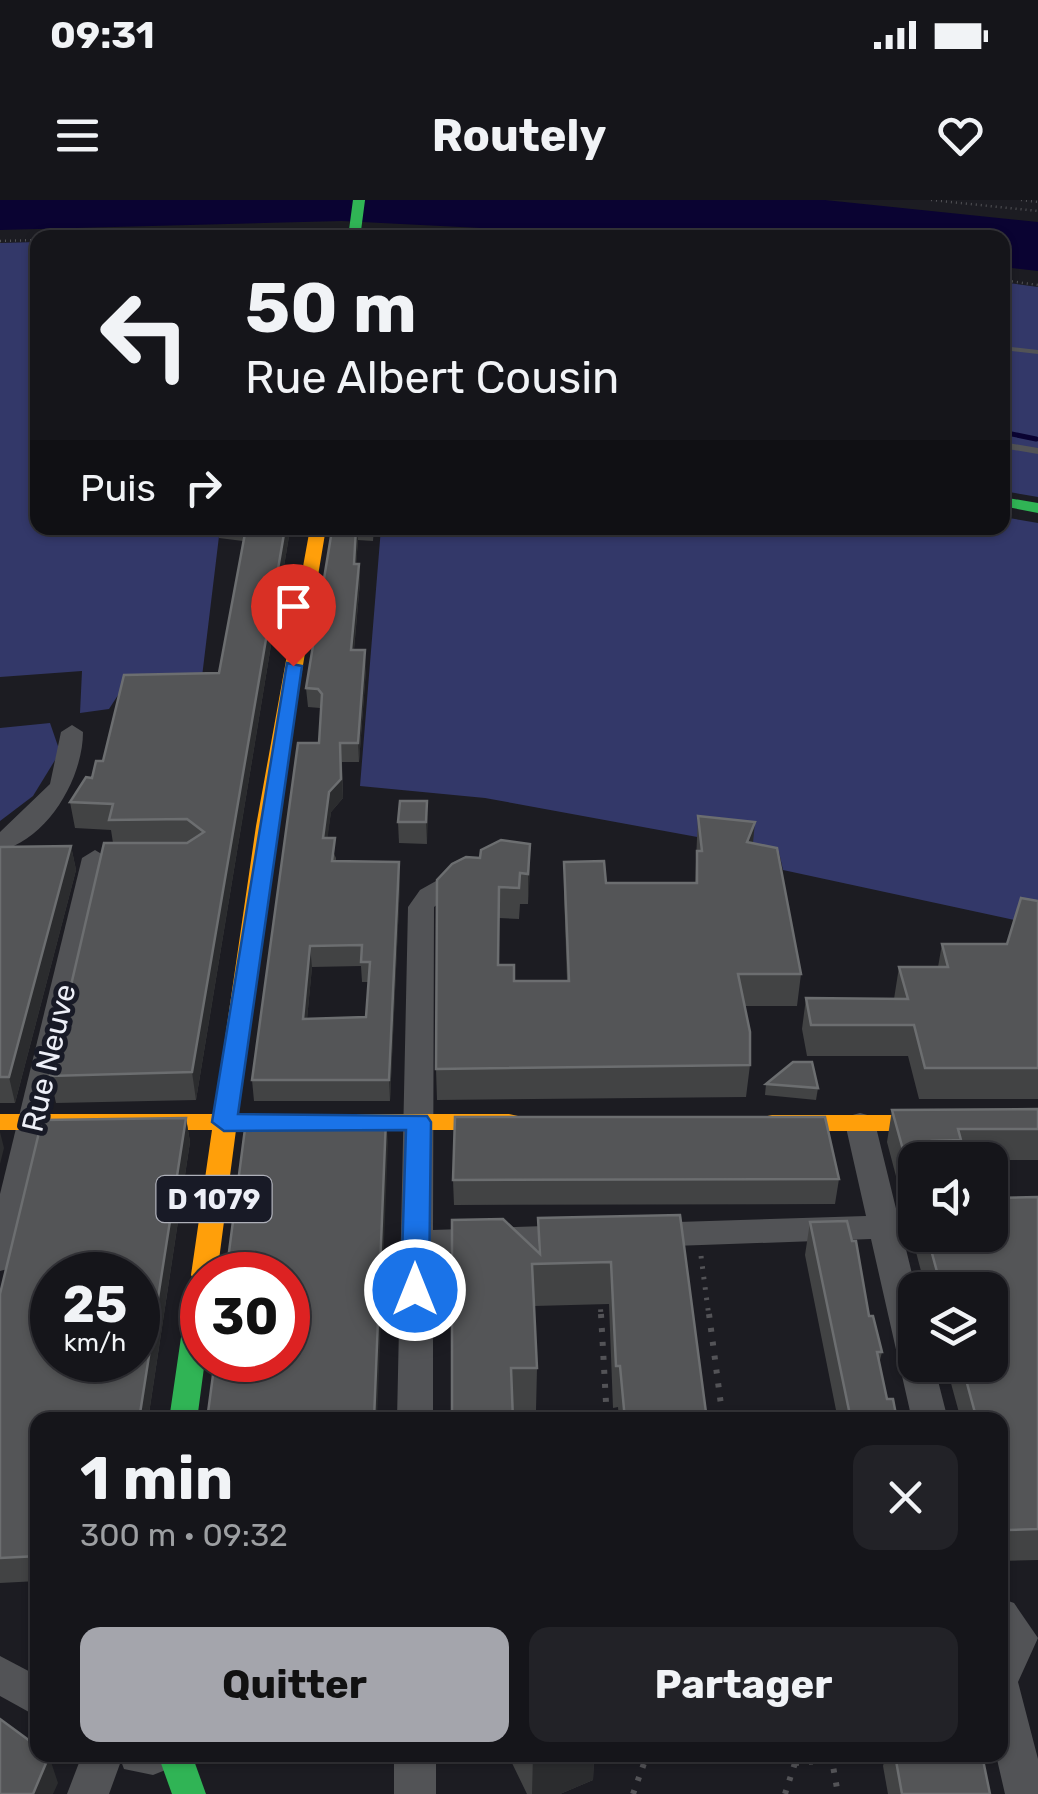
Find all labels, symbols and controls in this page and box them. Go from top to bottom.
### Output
text: 09:31 [50,12,155,58]
icon: menu [50,108,105,163]
icon: heart [933,108,988,163]
text: Routely [432,109,606,162]
text: 50 m [245,267,417,350]
icon: left [80,270,210,400]
text: Rue Albert Cousin [245,351,619,404]
icon: right [176,460,231,515]
text: Puis [80,465,156,511]
pin [251,564,336,667]
icon: arrive [266,579,321,634]
street label: Rue Neuve [15,981,83,1135]
map controls [898,1142,1008,1382]
button: sound [898,1142,1008,1252]
road number: D 1079 [156,1176,272,1222]
position arrow [363,1238,467,1342]
speed limit sign: 30 [180,1252,310,1382]
button: layers [898,1272,1008,1382]
text: 25 [63,1275,127,1335]
text: km/h [64,1328,126,1357]
text: 1 min [80,1443,233,1514]
button: close [853,1445,958,1550]
text: 300 m · 09:32 [80,1516,288,1554]
button: Quitter [80,1627,509,1742]
button: Partager [529,1627,958,1742]

